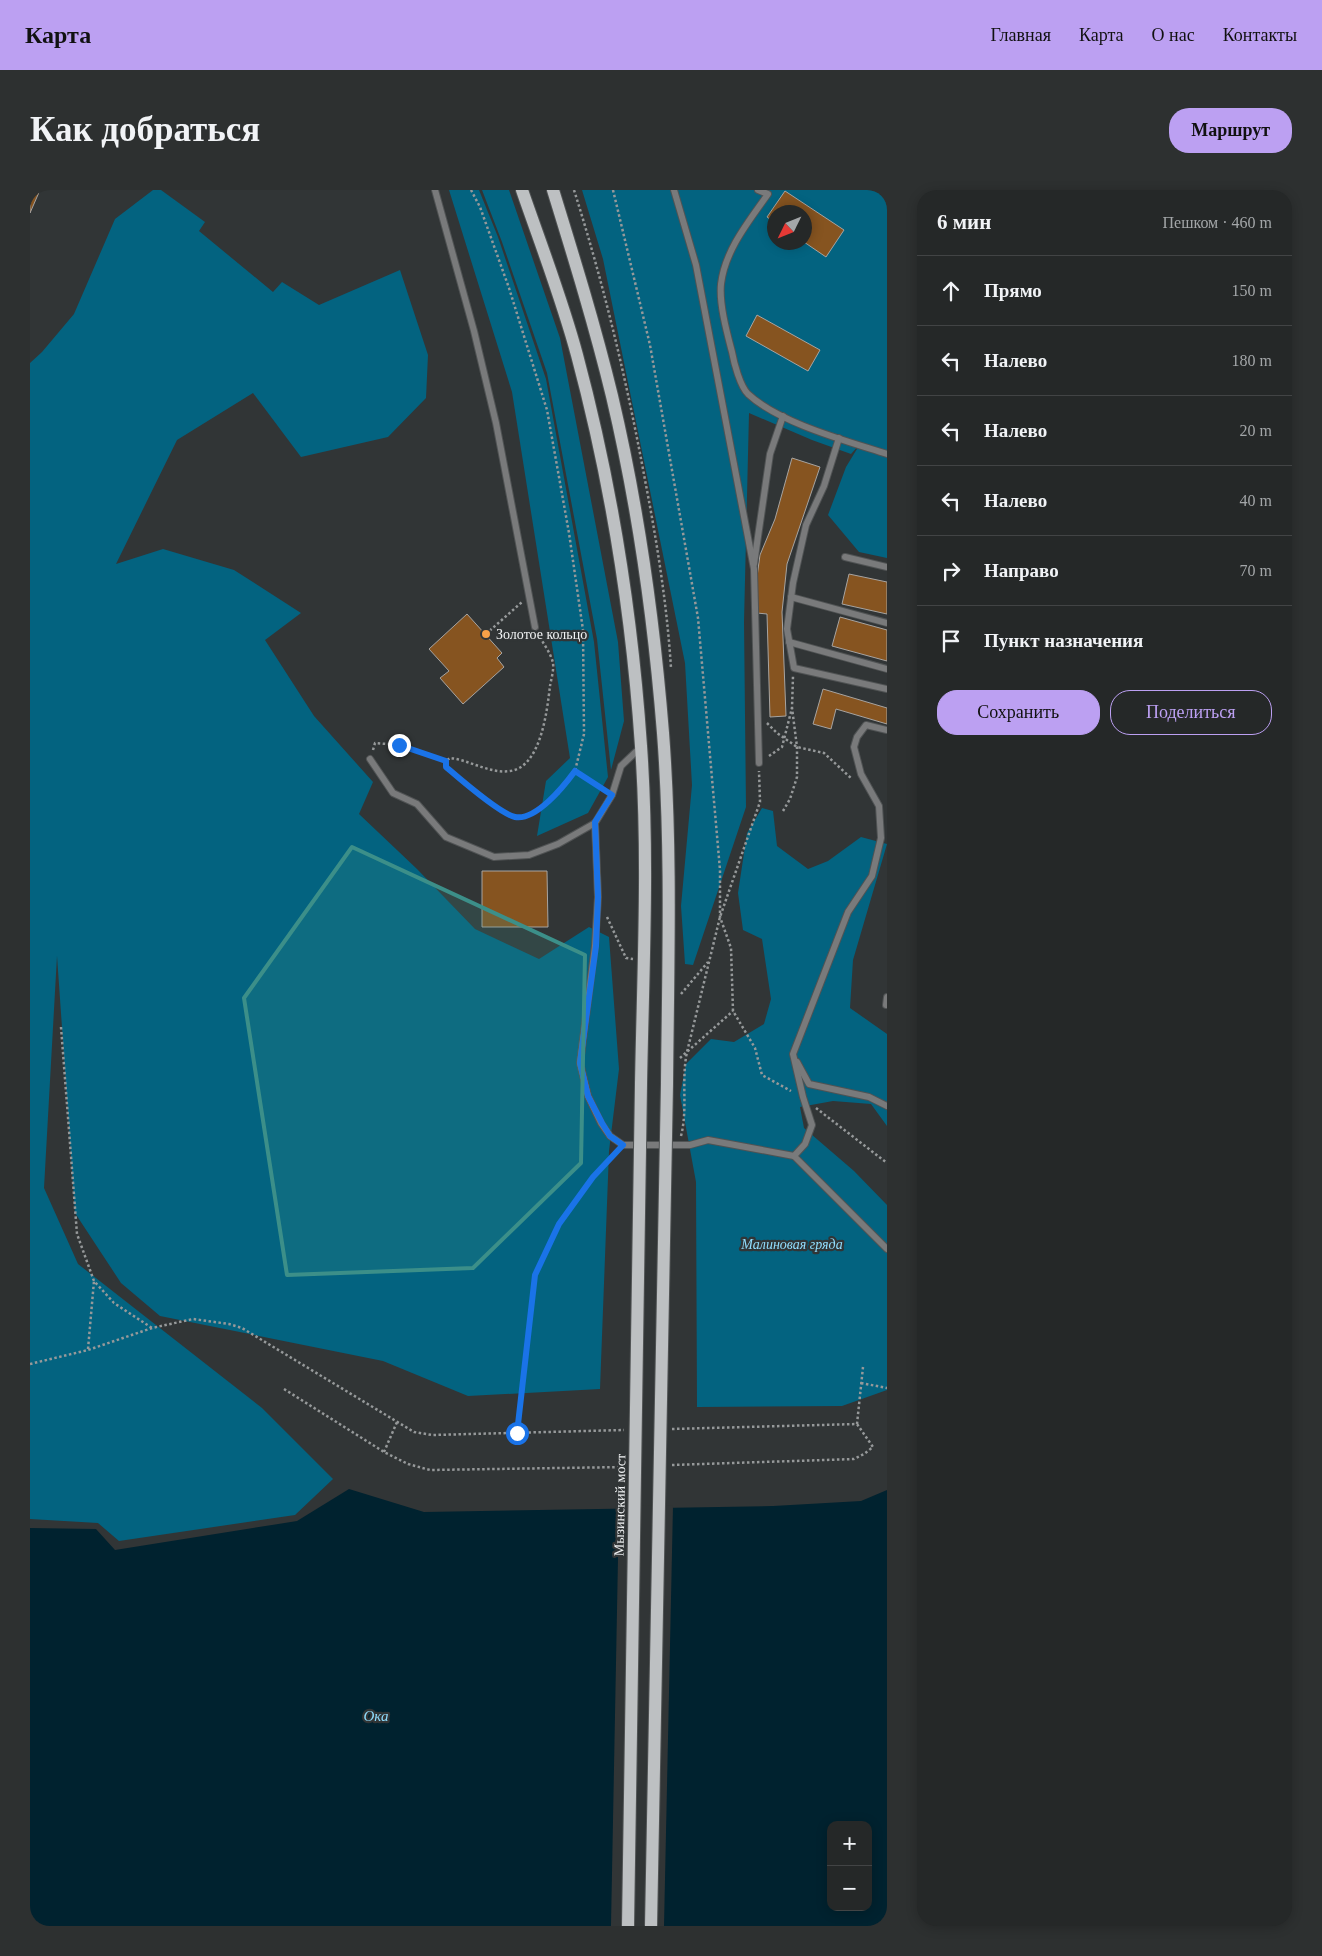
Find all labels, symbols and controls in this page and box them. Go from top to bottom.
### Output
text: Карта [25,22,91,48]
text: Главная [991,25,1051,45]
text: Карта [1079,25,1124,45]
text: О нас [1152,25,1195,45]
text: Контакты [1223,25,1297,45]
button: Маршрут [1169,108,1292,153]
text: Как добраться [30,110,260,149]
north arrow [767,205,812,250]
text: 6 мин [937,210,991,234]
text: Пешком · 460 m [1162,214,1272,231]
icon: ahead [937,277,965,305]
text: Прямо [984,280,1042,301]
text: 150 m [1232,282,1272,299]
icon: left [937,347,965,375]
text: Налево [984,350,1047,371]
text: 180 m [1232,352,1272,369]
icon: left [937,417,965,445]
text: Налево [984,420,1047,441]
text: 20 m [1240,422,1272,439]
icon: left [937,487,965,515]
text: Налево [984,490,1047,511]
text: 40 m [1240,492,1272,509]
icon: right [937,557,965,585]
text: Направо [984,560,1059,581]
text: 70 m [1240,562,1272,579]
place label: Золотое кольцо [496,627,587,642]
icon: arrive [937,627,965,655]
marker: Золотое кольцо [480,628,492,640]
text: Пункт назначения [984,630,1143,651]
button: Сохранить [937,690,1100,735]
button: Поделиться [1110,690,1272,735]
route end [388,734,411,757]
park label: Малиновая гряда [740,1237,843,1252]
route start [506,1422,529,1445]
street label: Мызинский мост [612,1454,628,1556]
water label: Ока [364,1708,388,1724]
map controls [827,1821,872,1911]
button: + [827,1821,872,1866]
button: − [827,1866,872,1911]

